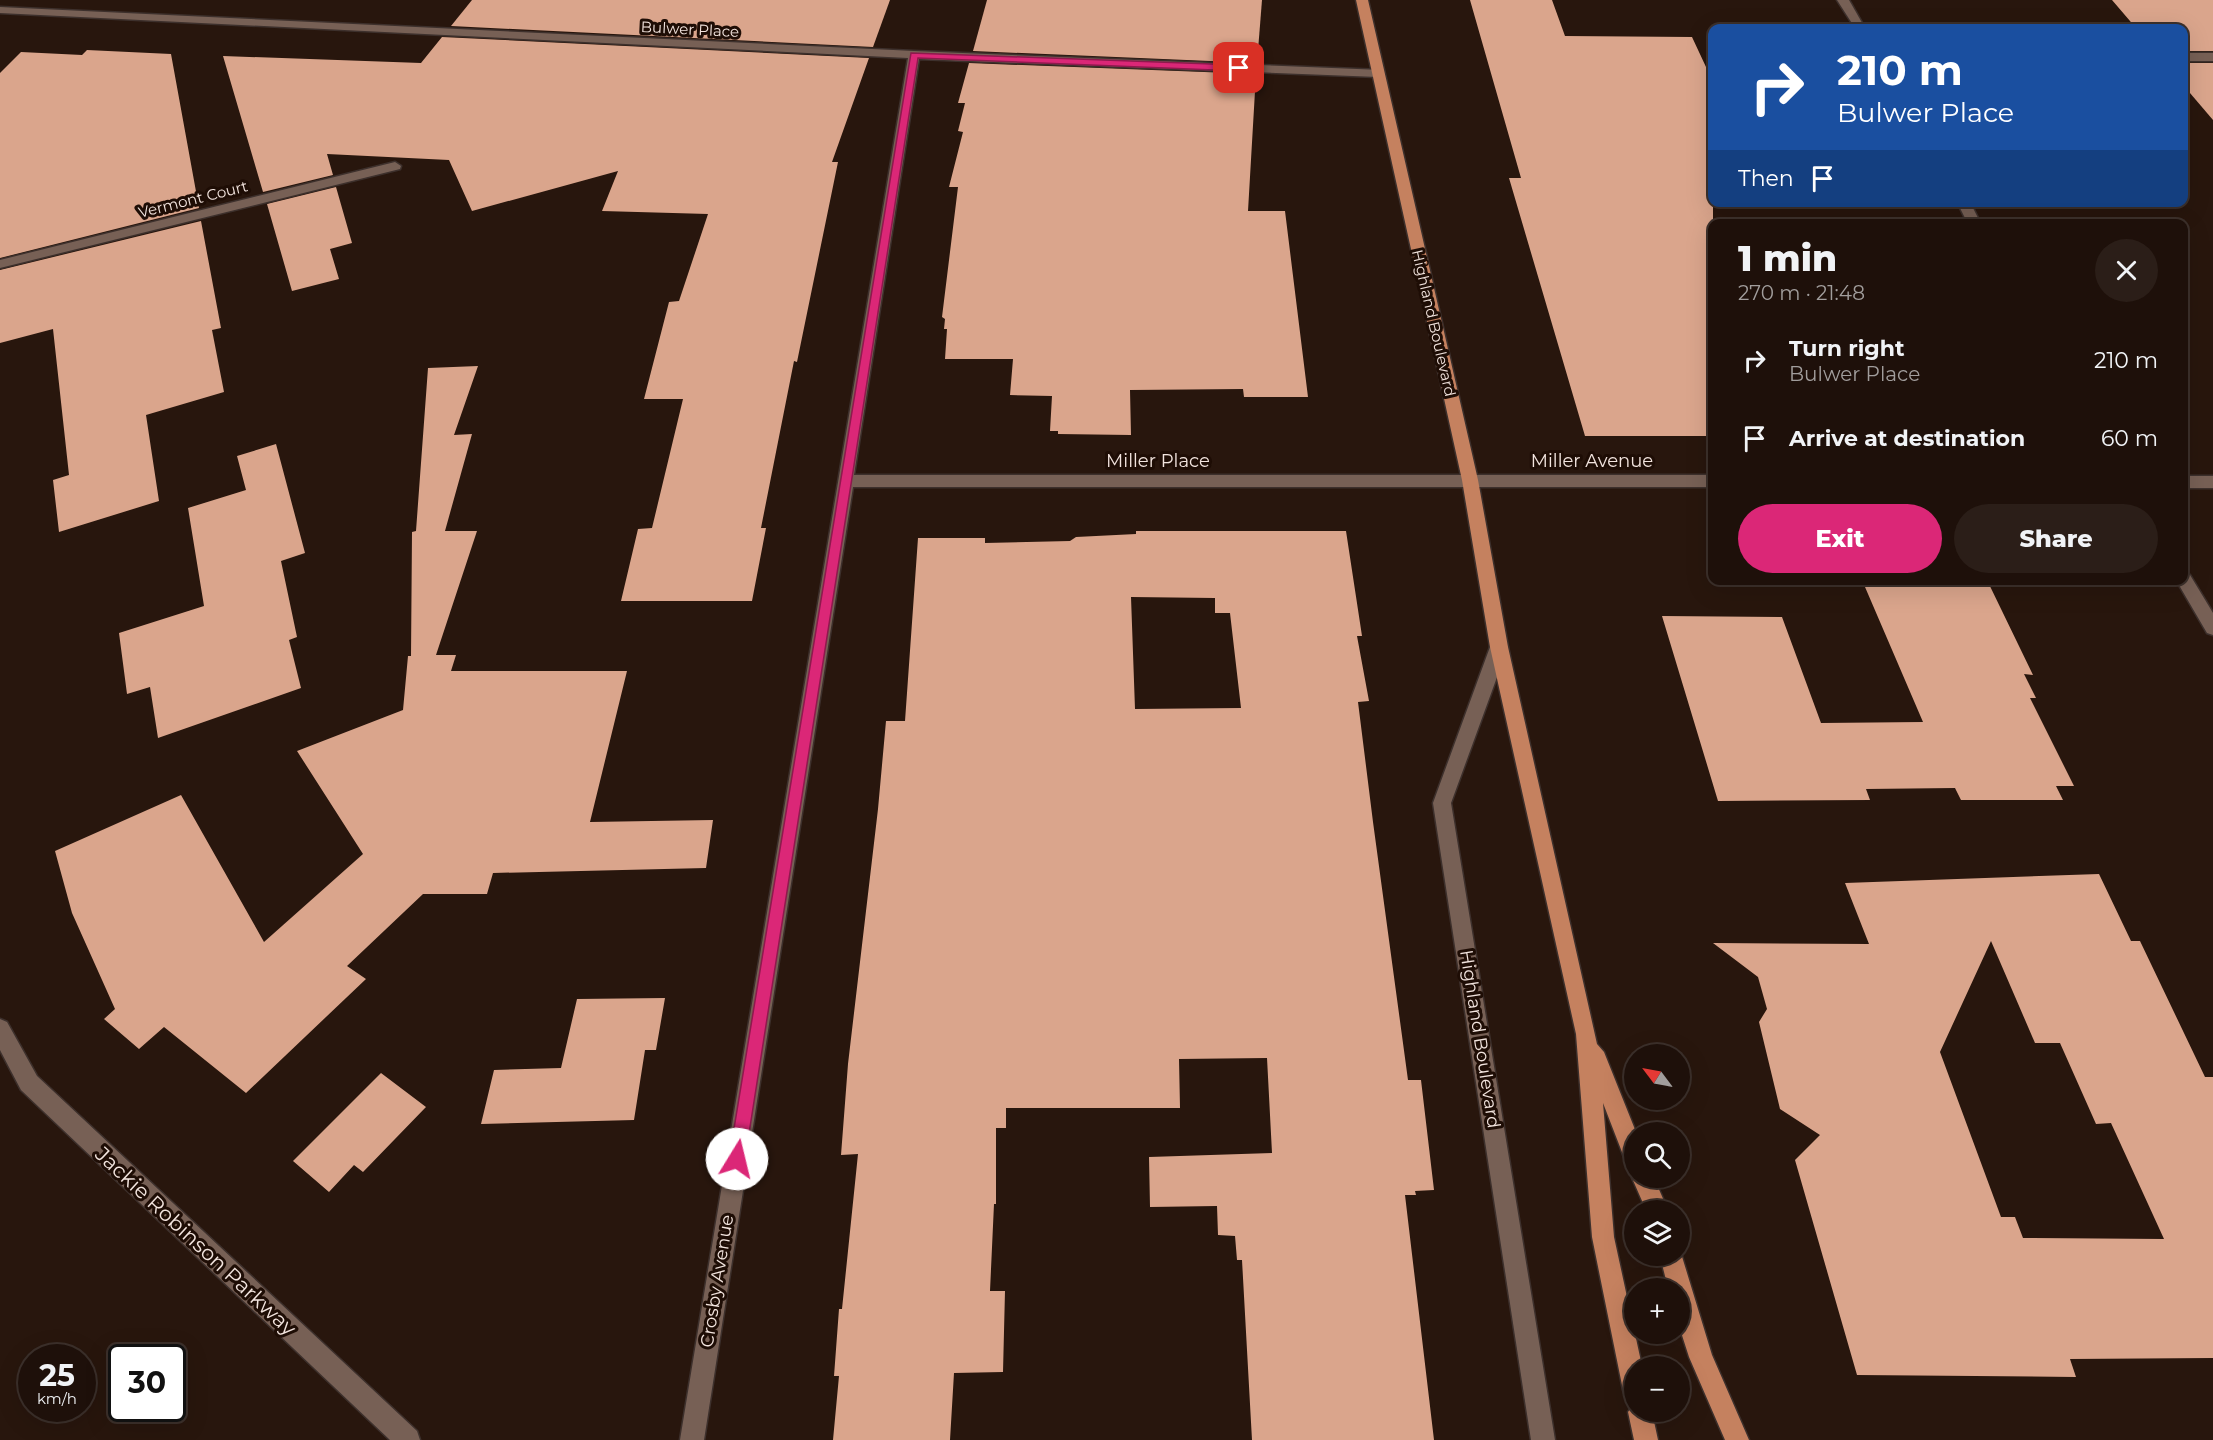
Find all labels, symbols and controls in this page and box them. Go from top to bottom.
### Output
street label: Bulwer Place [640,17,740,41]
pin [1213,42,1264,93]
text: 210 m [1837,44,1963,96]
icon: right [1738,48,1816,126]
icon: arrive [1222,51,1255,84]
text: Bulwer Place [1837,96,2014,129]
icon: arrive [1806,162,1839,195]
text: Then [1738,165,1794,192]
street label: Vermont Court [136,176,250,222]
text: 1 min [1738,236,1837,280]
button: close [2095,239,2158,302]
street label: Highland Boulevard [1408,248,1460,398]
text: 270 m · 21:48 [1738,281,1865,305]
text: Turn right [1789,335,1904,362]
icon: right [1738,344,1771,377]
text: 210 m [2094,347,2158,374]
text: Bulwer Place [1789,362,1920,386]
icon: arrive [1738,422,1771,455]
text: Arrive at destination [1789,425,2025,452]
text: 60 m [2101,425,2158,452]
street label: Miller Place [1106,450,1210,472]
street label: Miller Avenue [1531,450,1653,472]
button: Exit [1738,504,1942,573]
button: Share [1954,504,2158,573]
street label: Highland Boulevard [1455,948,1505,1130]
north arrow [1624,1044,1690,1110]
map controls [1624,1044,1690,1422]
button: search [1624,1122,1690,1188]
position arrow [705,1127,769,1191]
street label: Jackie Robinson Parkway [90,1141,302,1341]
button: layers [1624,1200,1690,1266]
street label: Crosby Avenue [696,1213,738,1349]
button: + [1624,1278,1690,1344]
speed limit sign: 30 [108,1344,186,1422]
button: − [1624,1356,1690,1422]
text: 25 [39,1357,75,1394]
text: km/h [37,1389,77,1408]

